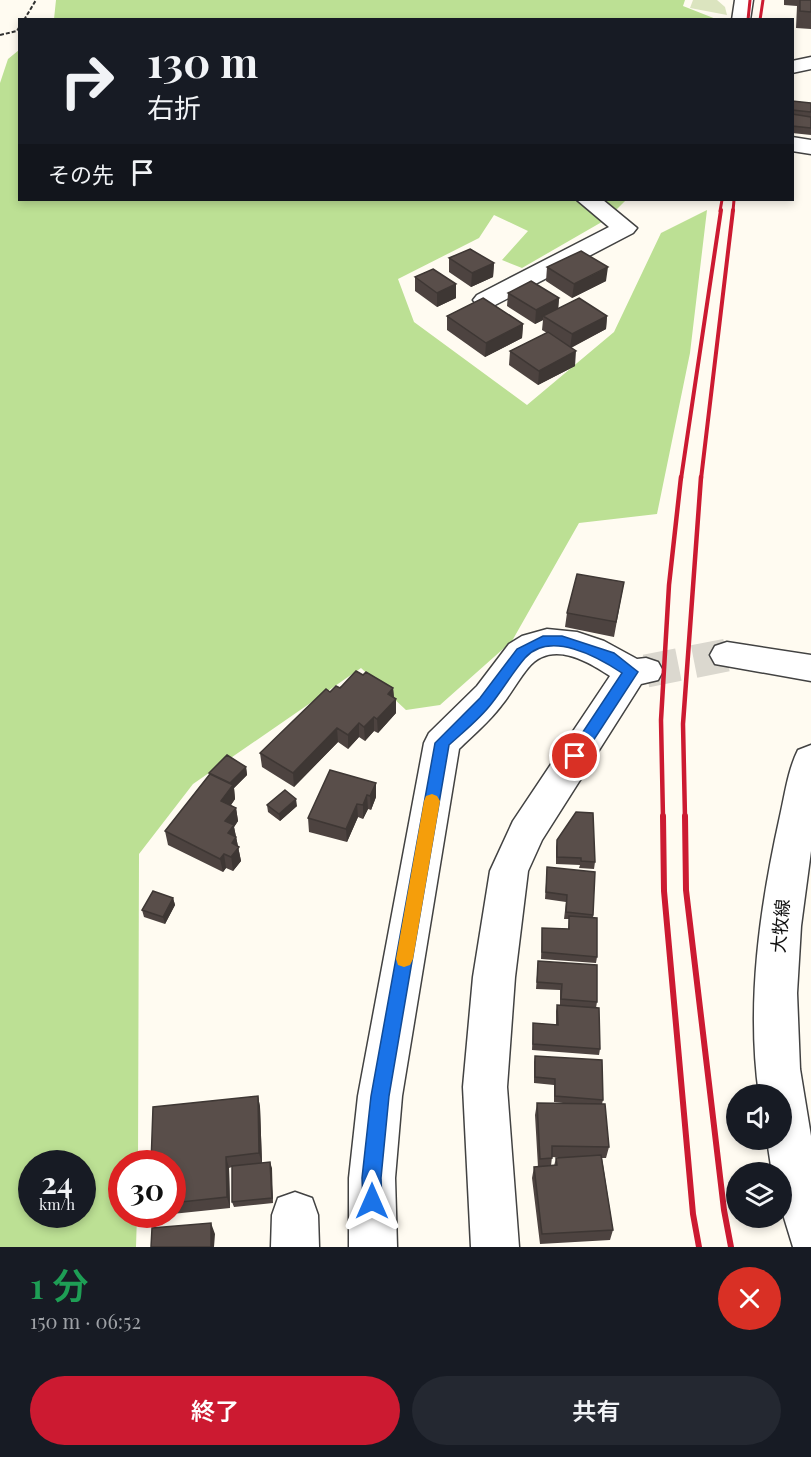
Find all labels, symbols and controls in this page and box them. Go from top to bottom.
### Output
text: 130 m [147,33,258,89]
icon: right [48,42,126,120]
text: 右折 [147,89,201,125]
icon: arrive [126,156,159,189]
text: その先 [48,159,114,189]
pin [549,730,600,781]
icon: arrive [558,739,591,772]
street label: 大牧線 [766,898,794,954]
map controls [726,1084,792,1228]
button: sound [726,1084,792,1150]
speed limit sign: 30 [108,1150,186,1228]
text: 24 [41,1162,73,1202]
button: layers [726,1162,792,1228]
position arrow [340,1169,404,1233]
text: km/h [39,1194,75,1214]
text: 1 分 [30,1260,88,1308]
button: close [718,1267,781,1330]
text: 150 m · 06:52 [30,1307,141,1334]
button: 終了 [30,1376,400,1445]
button: 共有 [412,1376,781,1445]

